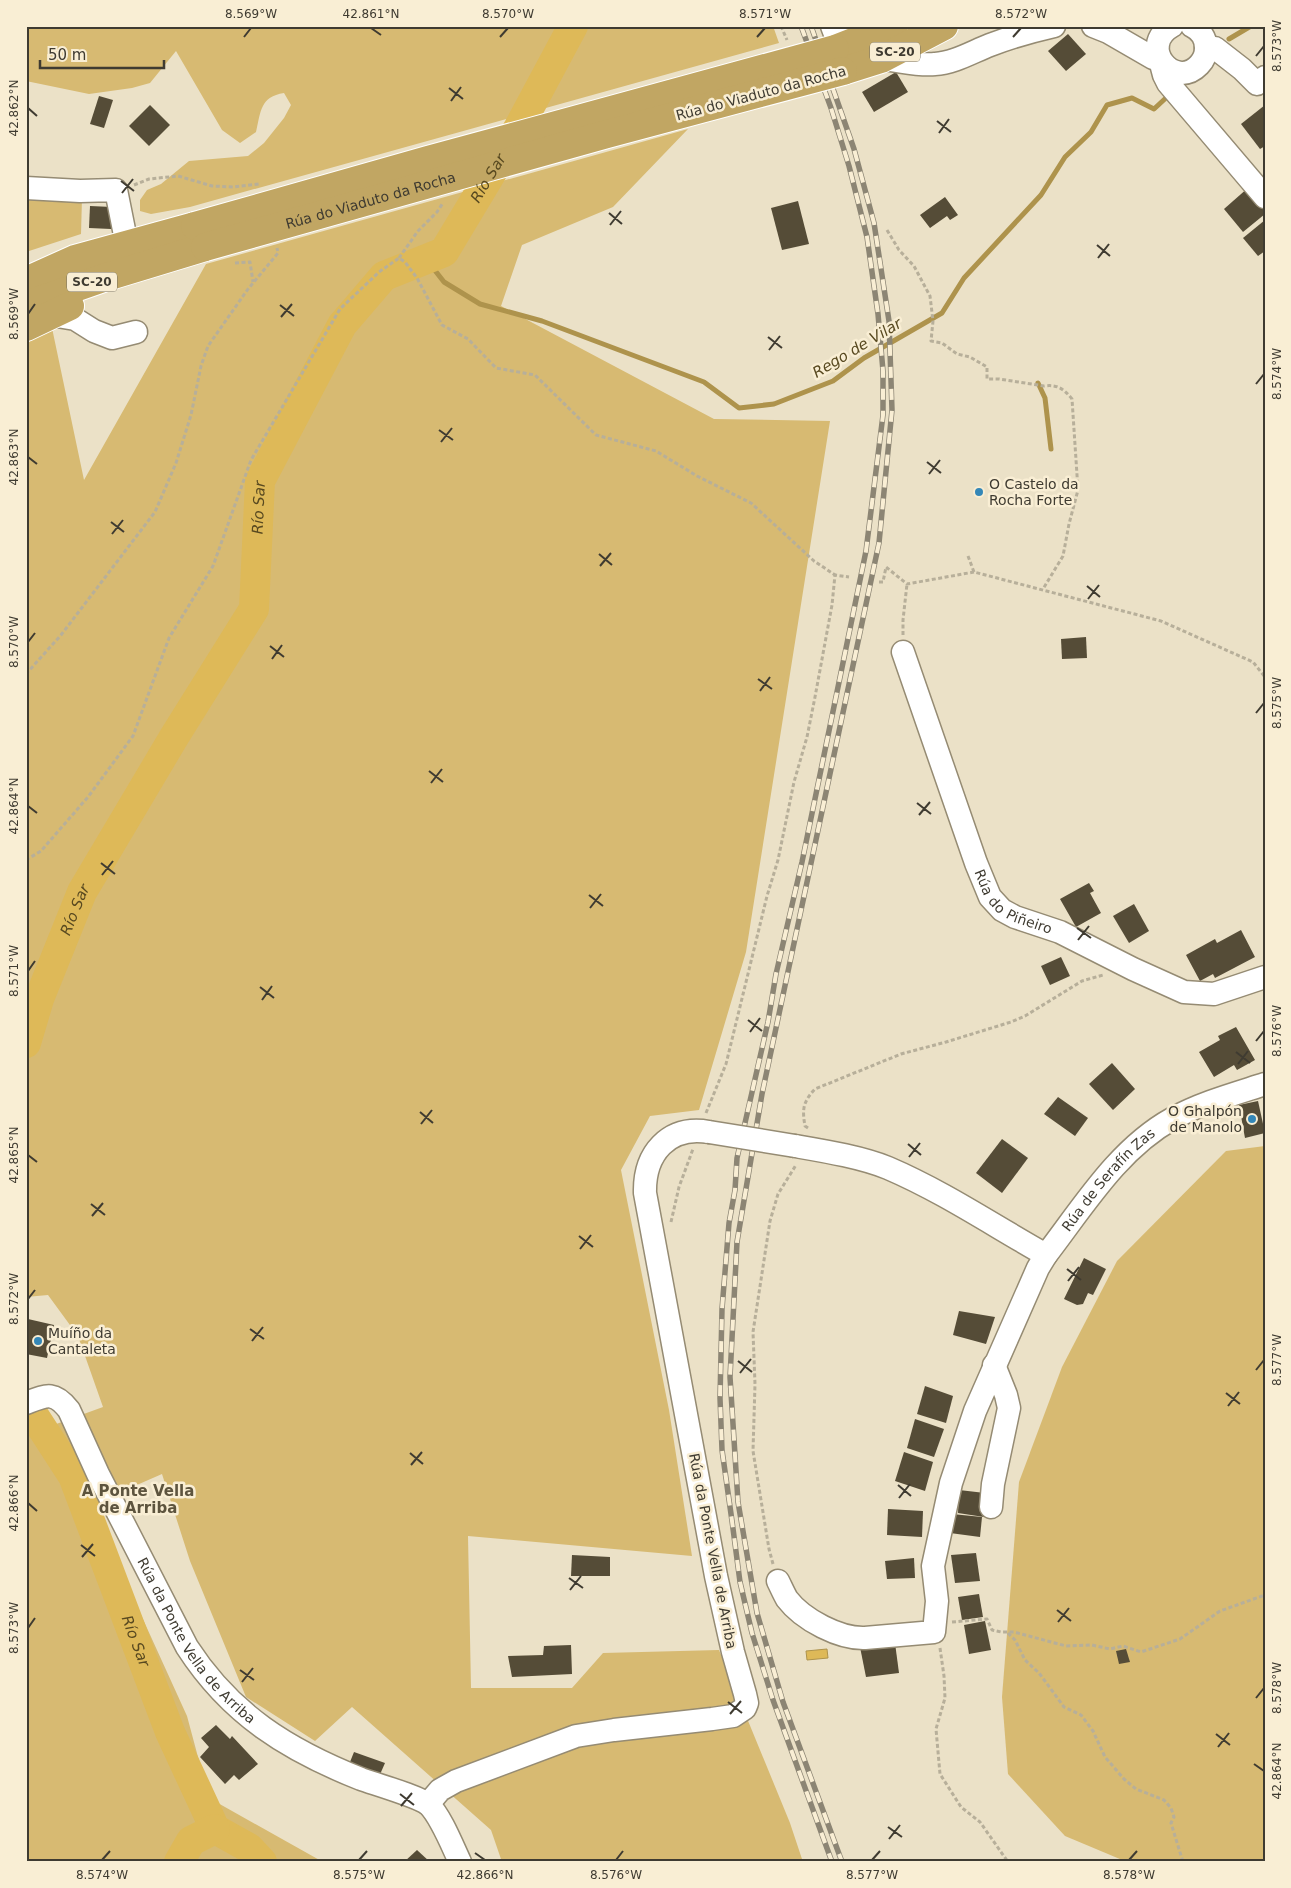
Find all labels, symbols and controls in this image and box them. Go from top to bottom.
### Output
text: 8.569°W [225,7,277,21]
text: 42.861°N [343,7,399,21]
text: 8.570°W [482,7,534,21]
text: 8.571°W [739,7,791,21]
text: 8.572°W [995,7,1047,21]
text: 8.573°W [1270,20,1284,72]
scale bar [40,38,164,70]
road number: SC-20 [870,42,920,62]
text: 50 m [48,46,86,64]
street label: Rúa do Viaduto da Rocha [674,63,848,123]
text: 42.862°N [7,80,21,136]
water label: Río Sar [467,150,510,206]
street label: Rúa do Viaduto da Rocha [284,169,457,232]
road number: SC-20 [67,272,117,292]
text: 8.569°W [7,288,21,340]
water label: Rego de Vilar [809,314,905,382]
text: 8.574°W [1270,348,1284,400]
text: 42.863°N [7,429,21,485]
place label: O Castelo da Rocha Forte [989,476,1079,508]
water label: Río Sar [249,480,269,535]
marker: O Castelo da Rocha Forte [973,486,985,498]
text: 8.570°W [7,616,21,668]
text: 8.575°W [1270,677,1284,729]
text: 42.864°N [7,778,21,834]
street label: Rúa do Piñeiro [971,867,1054,937]
water label: Río Sar [57,880,94,938]
text: 8.571°W [7,945,21,997]
text: 8.576°W [1270,1005,1284,1057]
place label: O Ghalpón de Manolo [1168,1103,1242,1135]
marker: O Ghalpón de Manolo [1246,1113,1258,1125]
street label: Rúa de Serafín Zas [1059,1125,1158,1234]
text: 42.865°N [7,1127,21,1183]
text: 8.572°W [7,1273,21,1325]
place label: Muíño da Cantaleta [48,1325,116,1357]
text: 8.577°W [1270,1334,1284,1386]
marker: Muíño da Cantaleta [32,1335,44,1347]
street label: Rúa da Ponte Vella de Arriba [686,1452,740,1650]
text: 42.866°N [7,1475,21,1531]
district label: A Ponte Vella de Arriba [82,1482,194,1517]
street label: Rúa da Ponte Vella de Arriba [134,1555,259,1727]
text: 8.573°W [7,1602,21,1654]
water label: Río Sar [118,1613,154,1670]
text: 8.578°W [1270,1662,1284,1714]
text: 42.864°N [1270,1743,1284,1799]
text: 8.574°W [76,1868,128,1882]
text: 8.575°W [333,1868,385,1882]
text: 42.866°N [457,1868,513,1882]
text: 8.576°W [590,1868,642,1882]
text: 8.577°W [846,1868,898,1882]
text: 8.578°W [1103,1868,1155,1882]

